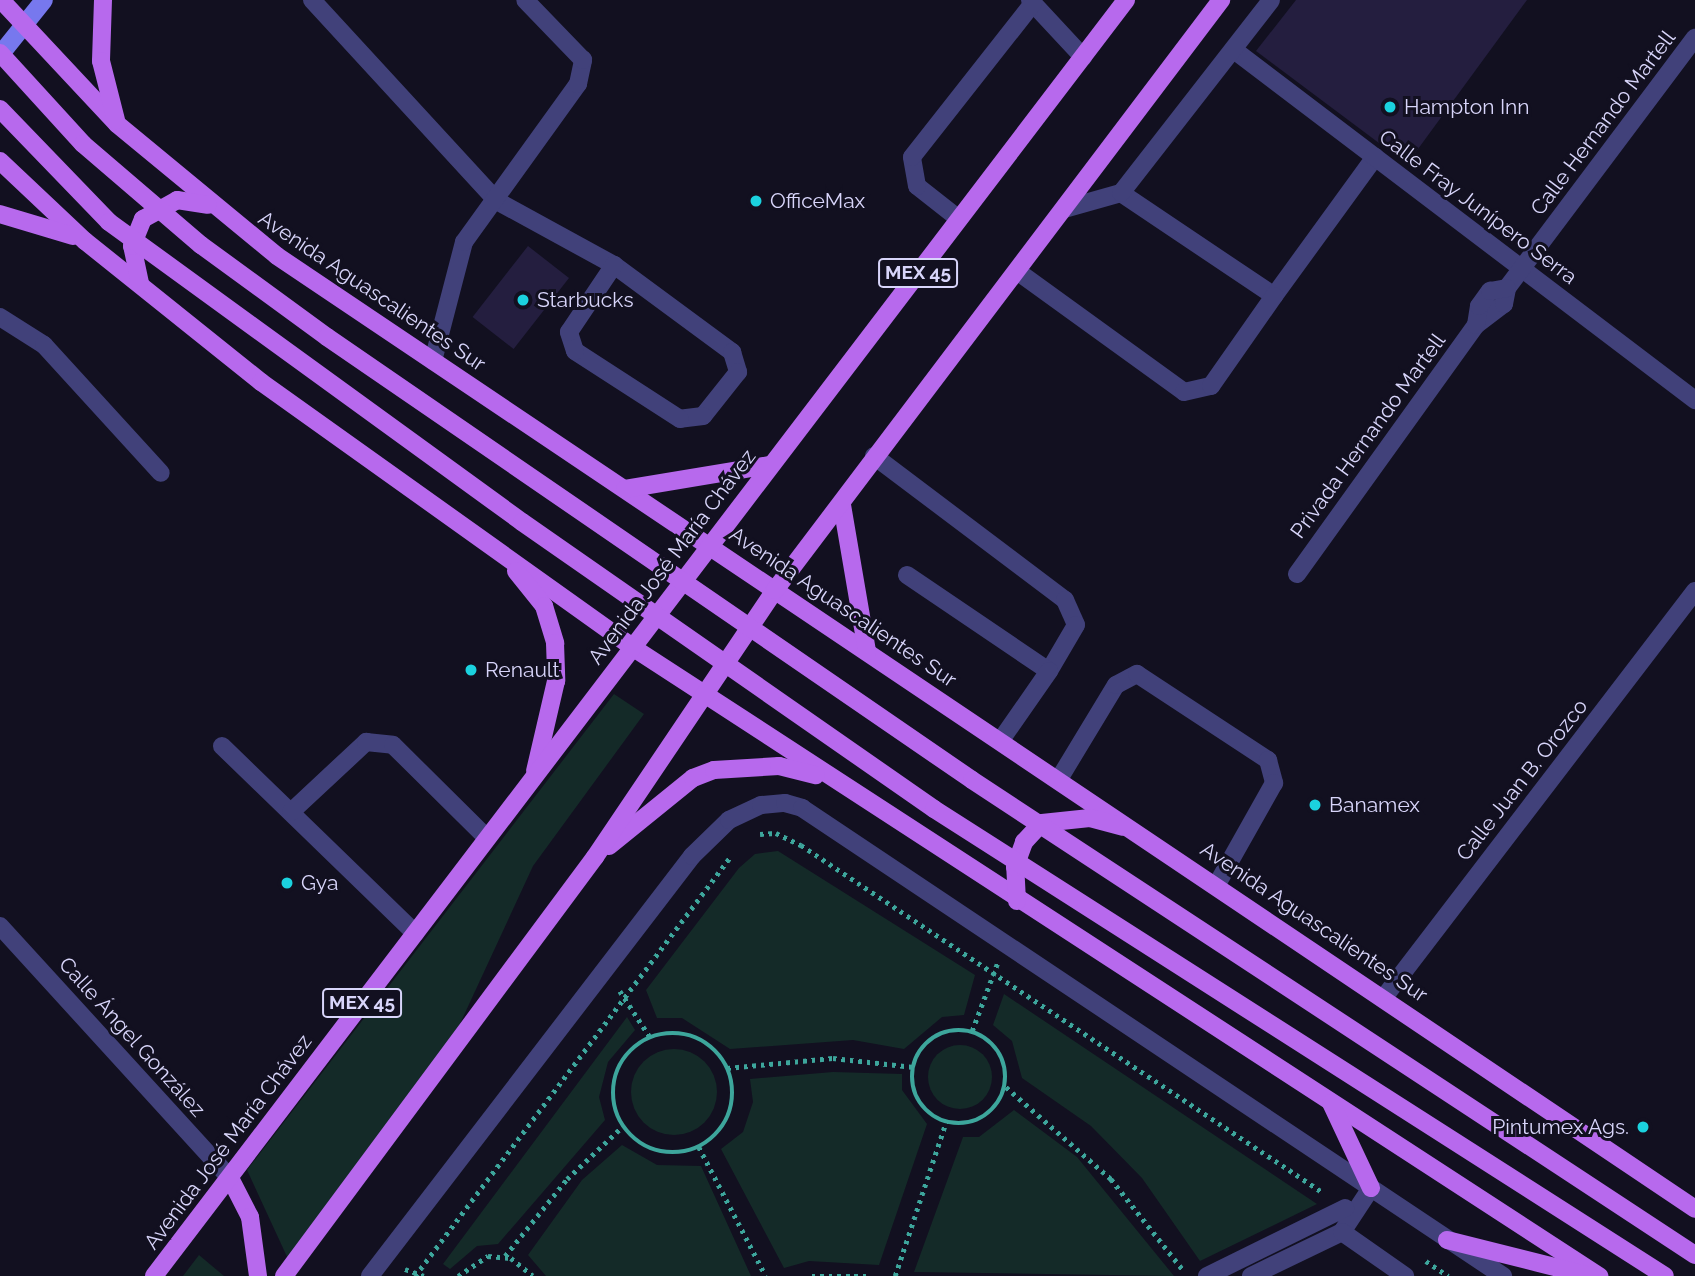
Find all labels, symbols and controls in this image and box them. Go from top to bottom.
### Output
street label: Calle Hernando Martell [1525,26,1681,220]
place label: Hampton Inn [1404,94,1530,120]
marker: Hampton Inn [1382,99,1398,115]
street label: Calle Fray Junípero Serra [1374,124,1582,290]
place label: OfficeMax [770,188,865,214]
marker: OfficeMax [748,193,764,209]
street label: Avenida Aguascalientes Sur [253,205,491,377]
road number: MEX 45 [878,258,958,288]
place label: Starbucks [537,287,634,313]
marker: Starbucks [515,292,531,308]
street label: Privada Hernando Martell [1285,329,1451,543]
street label: Avenida José María Chávez [583,444,761,670]
street label: Avenida Aguascalientes Sur [724,521,962,693]
place label: Renault [485,657,560,683]
marker: Renault [463,662,479,678]
street label: Calle Juan B. Orozco [1451,694,1593,866]
place label: Banamex [1329,792,1420,818]
marker: Banamex [1307,797,1323,813]
street label: Avenida Aguascalientes Sur [1195,836,1433,1008]
place label: Gya [301,870,338,896]
marker: Gya [279,875,295,891]
street label: Calle Ángel González [53,951,211,1123]
road number: MEX 45 [322,987,402,1018]
street label: Avenida José María Chávez [139,1029,317,1255]
place label: Pintumex Ags. [1492,1114,1629,1140]
marker: Pintumex Ags. [1635,1119,1651,1135]

